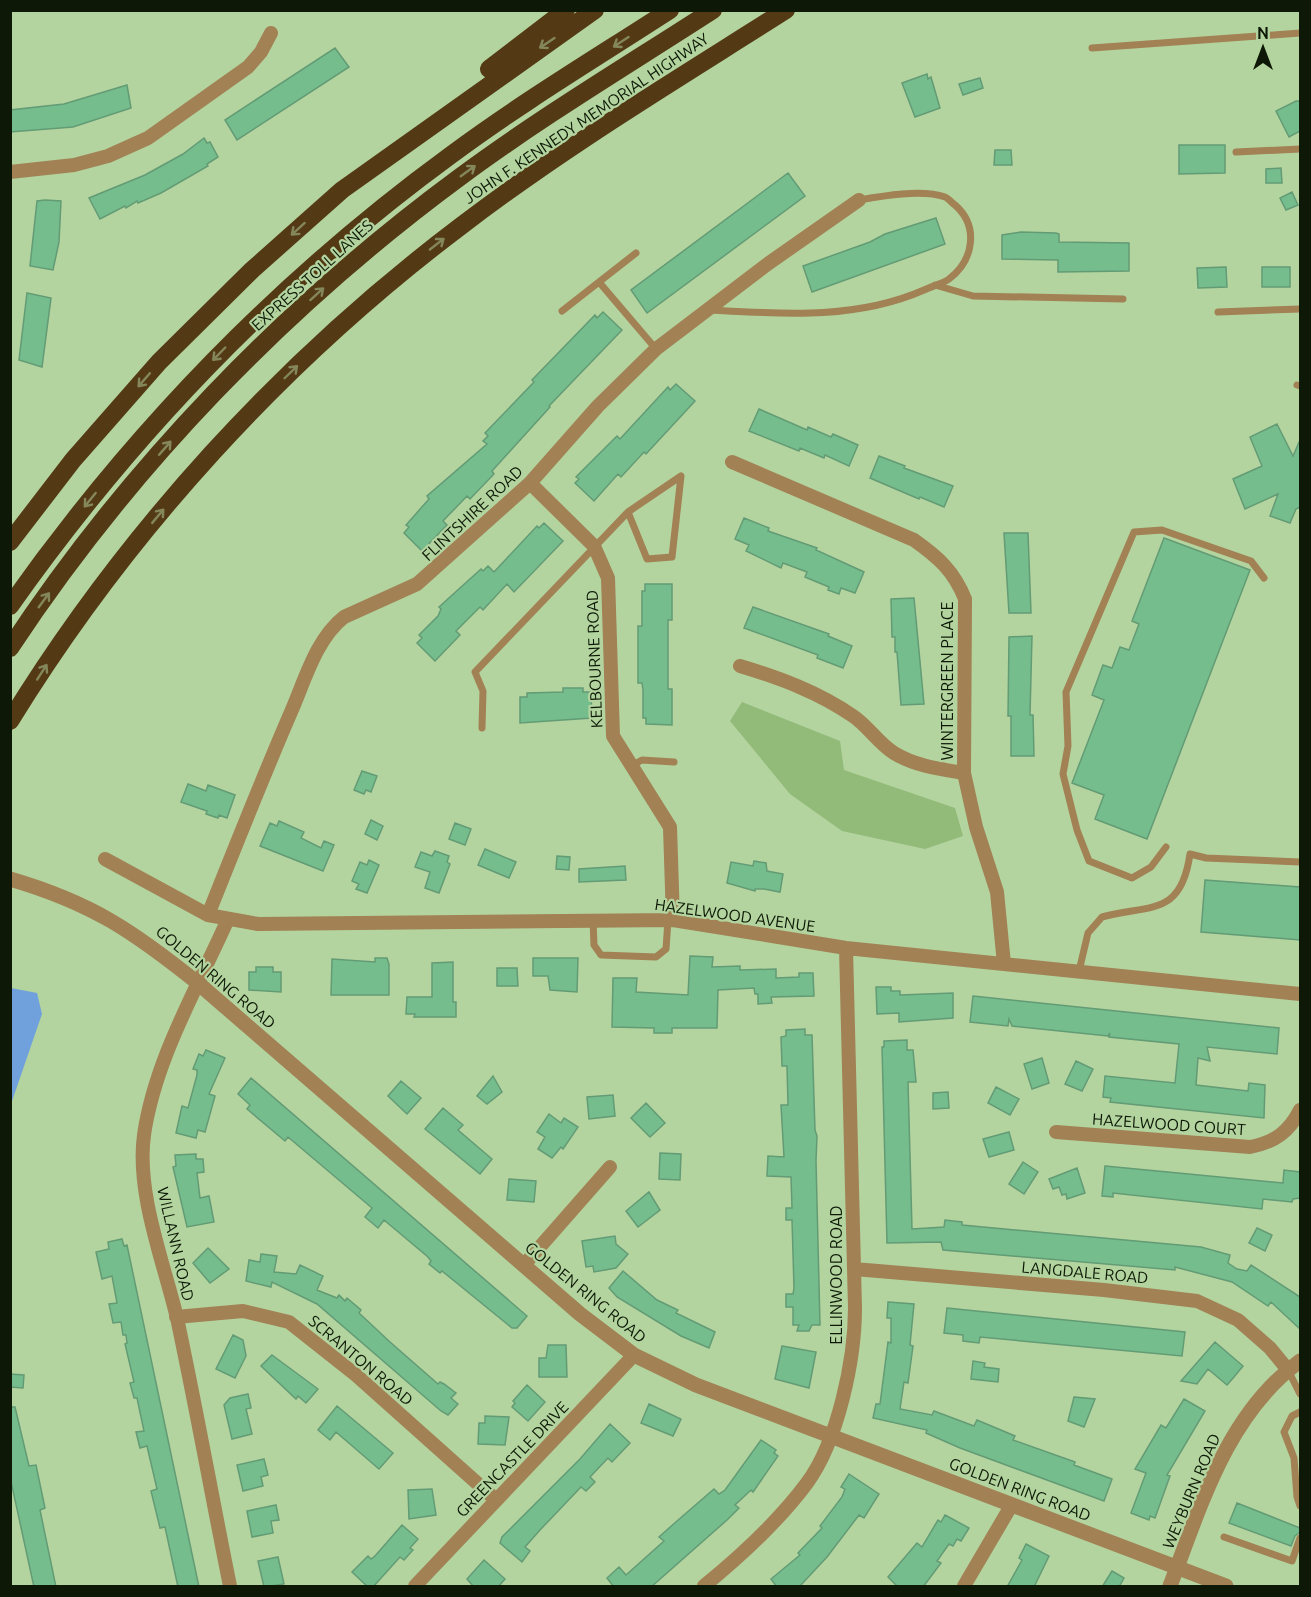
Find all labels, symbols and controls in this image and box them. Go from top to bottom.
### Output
north arrow [1233,18,1293,78]
text: N [1257,24,1269,42]
street label: JOHN F. KENNEDY MEMORIAL HIGHWAY [460,29,712,207]
one-way arrow [613,36,629,48]
one-way arrow [539,37,556,49]
one-way arrow [459,165,476,177]
street label: EXPRESS TOLL LANES [248,216,376,334]
one-way arrow [290,222,306,235]
one-way arrow [429,237,445,250]
one-way arrow [309,287,324,301]
one-way arrow [212,347,227,362]
one-way arrow [283,365,298,380]
one-way arrow [137,372,151,387]
one-way arrow [158,441,172,456]
street label: FLINTSHIRE ROAD [418,462,526,564]
one-way arrow [83,492,96,508]
one-way arrow [152,508,165,524]
street label: KELBOURNE ROAD [583,590,605,728]
one-way arrow [38,593,50,609]
street label: WINTERGREEN PLACE [938,602,956,760]
one-way arrow [36,664,48,681]
street label: HAZELWOOD AVENUE [654,895,816,935]
street label: GOLDEN RING ROAD [153,922,279,1032]
street label: HAZELWOOD COURT [1092,1110,1246,1138]
street label: WILLANN ROAD [154,1185,198,1303]
street label: ELLINWOOD ROAD [827,1205,845,1345]
street label: GOLDEN RING ROAD [522,1238,650,1346]
street label: LANGDALE ROAD [1021,1257,1149,1287]
street label: SCRANTON ROAD [305,1311,417,1409]
street label: GREENCASTLE DRIVE [452,1398,572,1520]
street label: WEYBURN ROAD [1159,1431,1223,1551]
street label: GOLDEN RING ROAD [947,1454,1093,1524]

